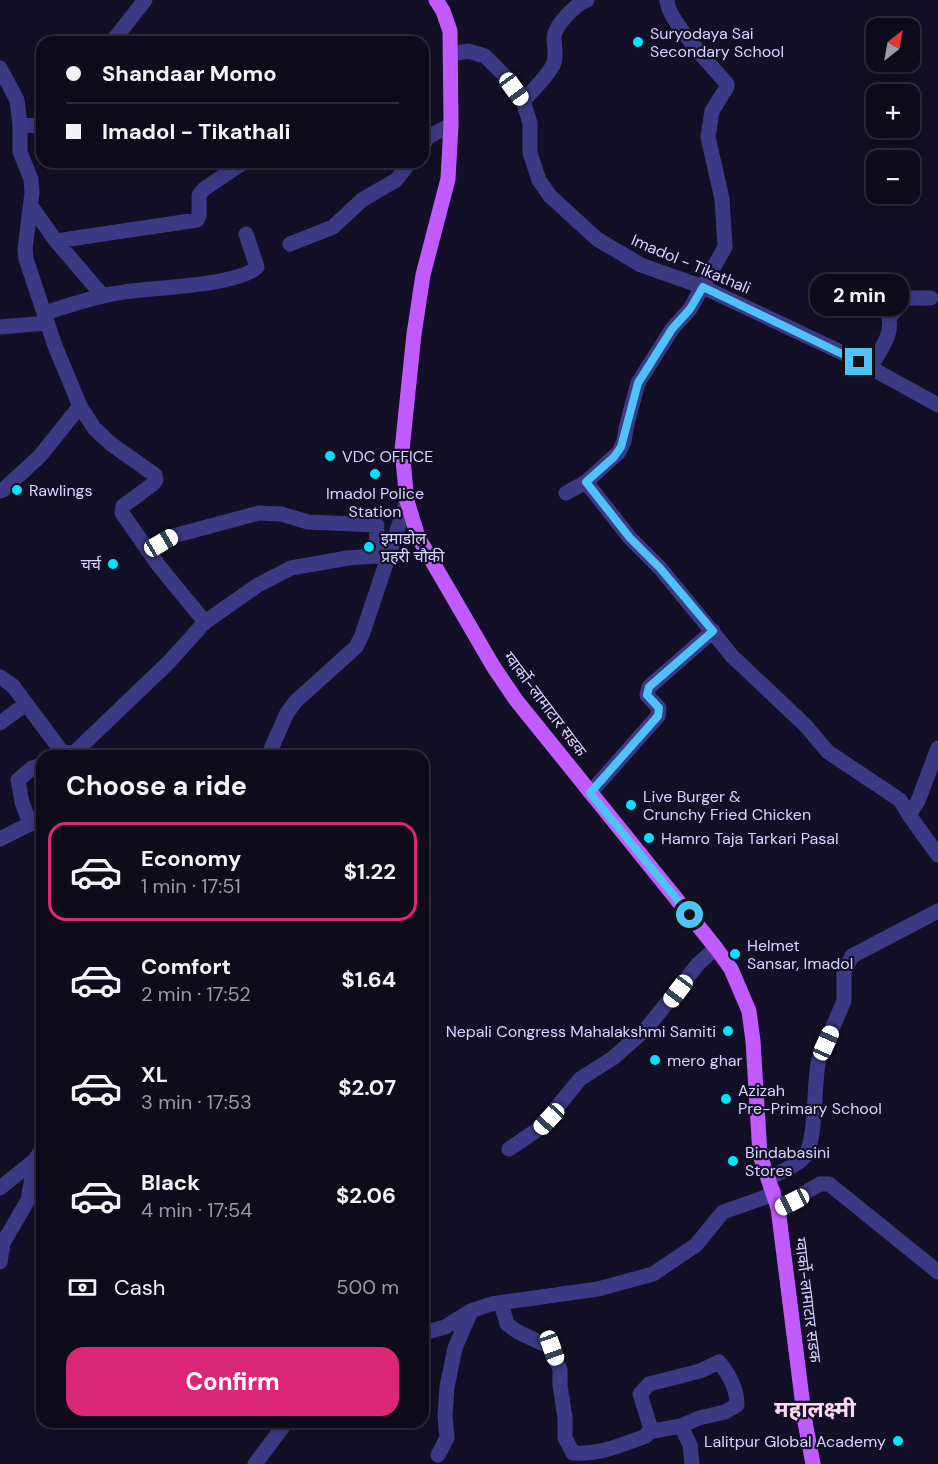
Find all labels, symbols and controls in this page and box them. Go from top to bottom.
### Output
north arrow [866,18,920,72]
map controls [866,18,920,204]
place label: Suryodaya Sai Secondary School [650,23,784,62]
marker: Suryodaya Sai Secondary School [631,35,645,49]
text: Shandaar Momo [102,59,277,88]
car [496,69,532,109]
button: + [866,84,920,138]
text: Imadol - Tikathali [102,117,290,146]
button: − [866,150,920,204]
street label: Imadol - Tikathali [628,229,754,299]
callout: 2 min [810,275,908,317]
text: 2 min [833,282,886,308]
route end [845,348,872,375]
place label: VDC OFFICE [342,446,433,467]
marker: VDC OFFICE [323,449,337,463]
marker: Imadol Police Station [368,467,382,481]
place label: Rawlings [29,480,93,501]
marker: Rawlings [10,483,24,497]
place label: Imadol Police Station [326,483,424,522]
car [141,526,181,560]
place label: इमाडोल प्रहरी चौकी [381,528,445,567]
marker: इमाडोल प्रहरी चौकी [362,540,376,554]
place label: चर्च [81,554,102,575]
marker: चर्च [106,557,120,571]
street label: ग्वार्को-लामाटार सडक [499,647,592,761]
text: Choose a ride [66,768,247,803]
place label: Live Burger & Crunchy Fried Chicken [643,786,811,825]
marker: Live Burger & Crunchy Fried Chicken [624,798,638,812]
place label: Hamro Taja Tarkari Pasal [661,828,839,849]
marker: Hamro Taja Tarkari Pasal [642,831,656,845]
text: Economy [141,844,241,873]
icon: car [69,845,123,899]
text: $1.22 [344,857,396,886]
text: 1 min · 17:51 [141,873,241,899]
route start [676,901,703,928]
place label: Helmet Sansar, Imadol [747,935,853,974]
marker: Helmet Sansar, Imadol [728,947,742,961]
text: Comfort [141,952,231,981]
icon: car [69,953,123,1007]
text: $1.64 [342,965,396,994]
car [660,971,696,1011]
text: 2 min · 17:52 [141,981,251,1007]
place label: Nepali Congress Mahalakshmi Samiti [446,1021,716,1042]
car [810,1023,842,1063]
marker: Nepali Congress Mahalakshmi Samiti [721,1024,735,1038]
place label: mero ghar [667,1050,743,1071]
marker: mero ghar [648,1053,662,1067]
text: XL [141,1060,168,1089]
icon: car [69,1061,123,1115]
text: $2.07 [338,1073,396,1102]
place label: Azizah Pre-Primary School [738,1080,882,1119]
text: 3 min · 17:53 [141,1089,252,1115]
marker: Azizah Pre-Primary School [719,1092,733,1106]
car [530,1100,568,1138]
place label: Bindabasini Stores [745,1142,830,1181]
marker: Bindabasini Stores [726,1154,740,1168]
text: Black [141,1168,200,1197]
icon: car [69,1169,123,1223]
text: $2.06 [336,1181,396,1210]
car [772,1186,812,1218]
text: 4 min · 17:54 [141,1197,252,1223]
street label: ग्वार्को-लामाटार सडक [790,1236,826,1365]
icon: cash [66,1271,99,1304]
text: Cash [114,1273,165,1302]
text: 500 m [336,1274,399,1300]
car [537,1328,567,1368]
button: Confirm [66,1347,399,1416]
district label: महालक्ष्मी [774,1395,856,1424]
place label: Lalitpur Global Academy [704,1431,886,1452]
marker: Lalitpur Global Academy [891,1434,905,1448]

